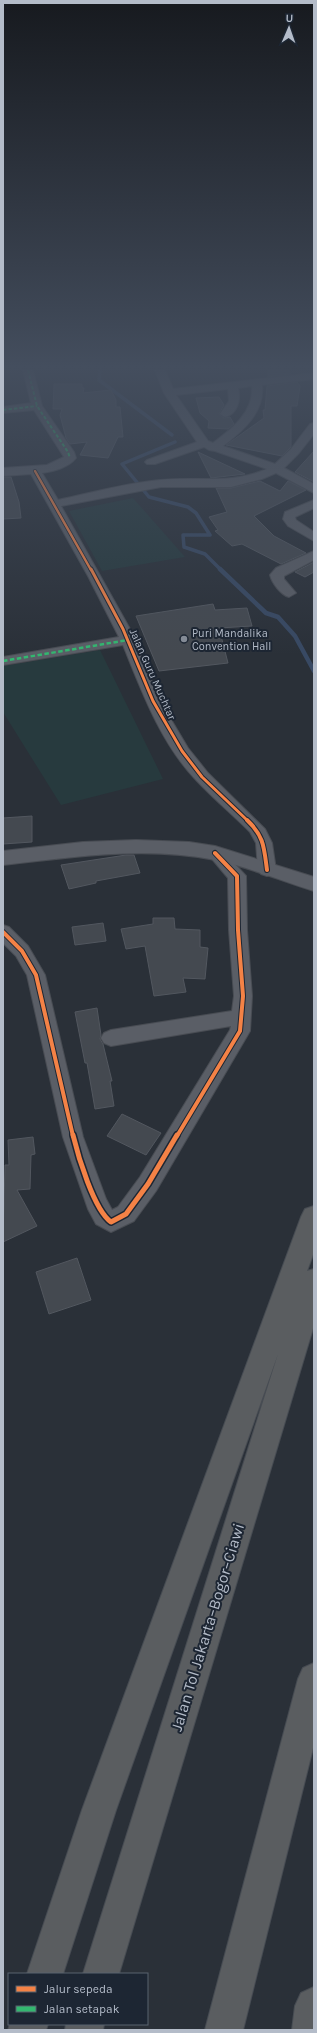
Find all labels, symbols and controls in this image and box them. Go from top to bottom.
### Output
north arrow [269,8,309,48]
text: U [285,12,293,25]
street label: Jalan Guru Muchtar [127,627,178,722]
place label: Puri Mandalika Convention Hall [192,627,271,653]
marker: Puri Mandalika Convention Hall [179,634,189,644]
street label: Jalan Tol Jakarta–Bogor–Ciawi [167,1521,248,1733]
legend [8,1973,148,2025]
text: Jalur sepeda [44,1982,113,1996]
text: Jalan setapak [44,2002,120,2016]

